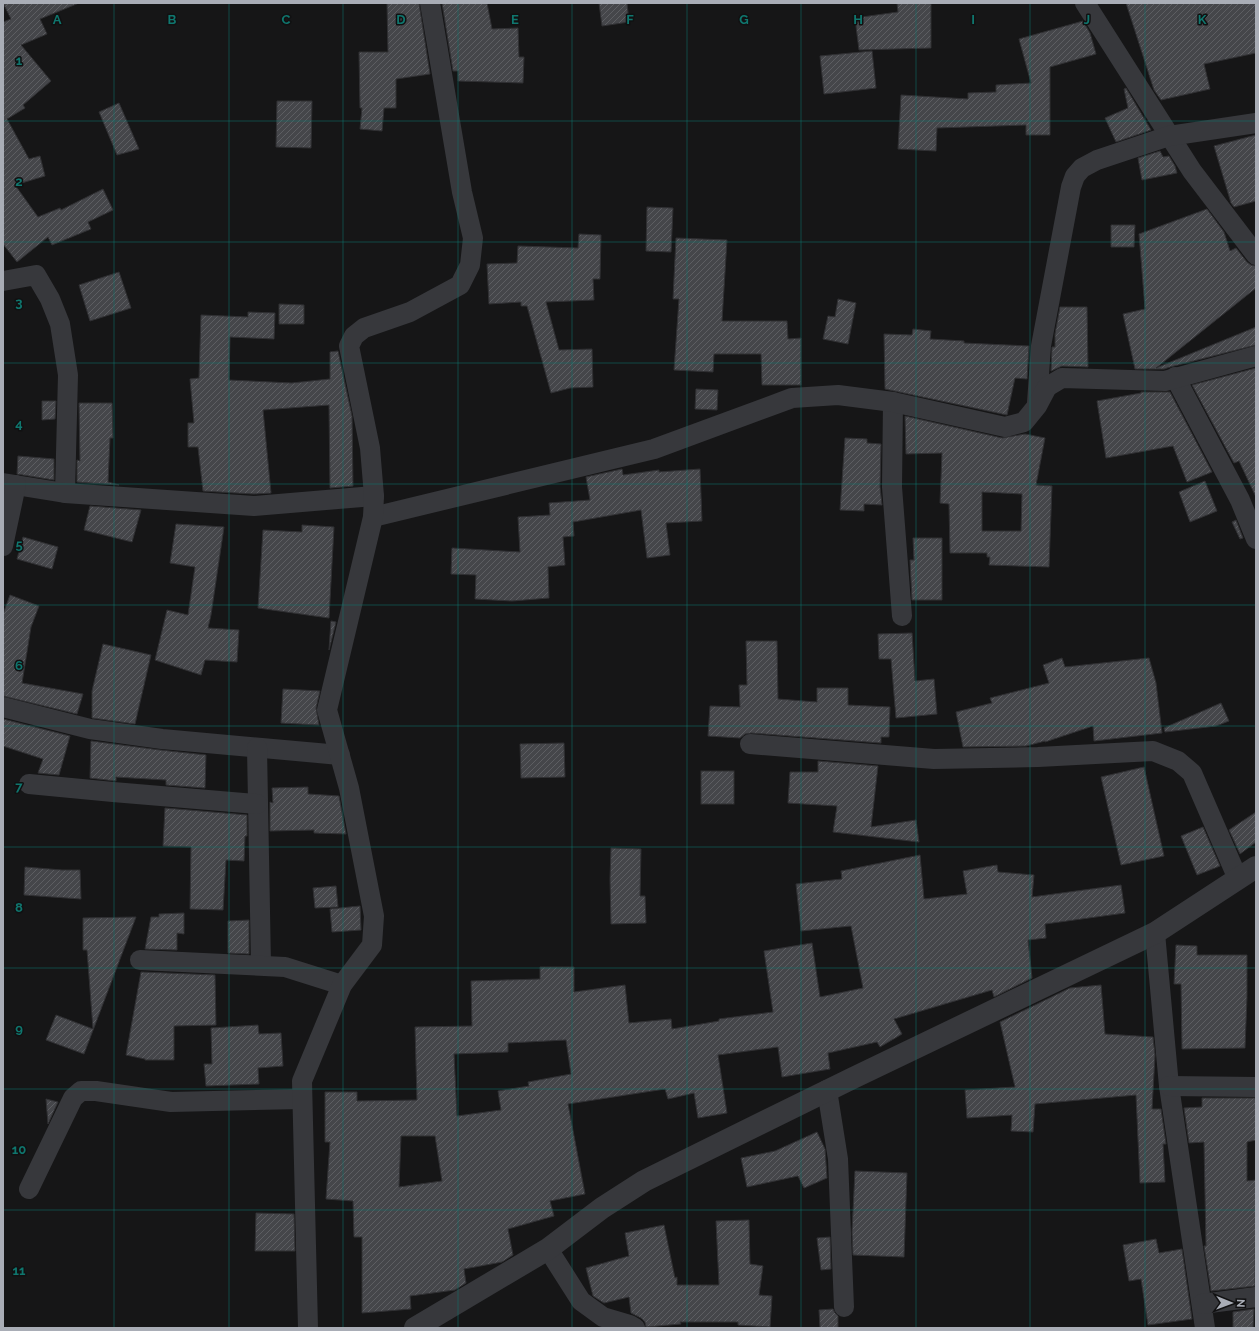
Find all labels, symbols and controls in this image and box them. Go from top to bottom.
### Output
text: A [53,12,62,27]
text: B [168,12,177,27]
text: C [282,12,291,27]
text: D [396,12,406,27]
text: E [511,12,519,27]
text: F [626,12,634,27]
text: G [739,12,749,27]
text: H [853,12,863,27]
text: I [971,12,975,27]
text: J [1084,12,1090,27]
text: K [1198,12,1207,27]
text: 1 [16,53,23,68]
text: 2 [15,174,23,189]
text: 3 [15,295,23,310]
text: 4 [15,416,23,431]
text: 5 [15,537,23,552]
text: 6 [15,658,23,673]
text: 7 [15,779,23,794]
text: 8 [15,900,23,915]
text: 9 [15,1021,23,1036]
text: 10 [12,1142,26,1157]
text: 11 [13,1263,26,1278]
north arrow [1211,1283,1251,1323]
text: N [1234,1299,1247,1307]

